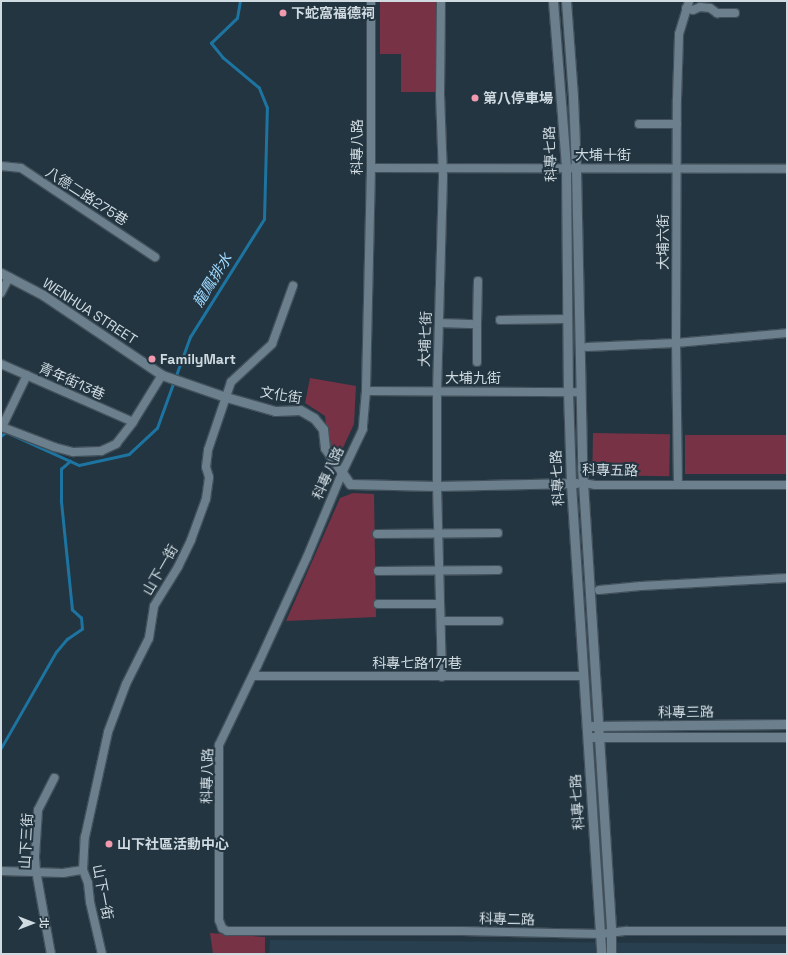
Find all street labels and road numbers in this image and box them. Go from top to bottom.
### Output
street label: 科專八路 [349,119,365,175]
street label: 科專七路 [541,126,559,182]
street label: 大埔十街 [575,147,631,163]
street label: 八德二路275巷 [43,163,131,229]
street label: 大埔六街 [655,214,671,270]
street label: WENHUA STREET [40,274,140,348]
street label: 大埔七街 [416,311,434,367]
street label: 青年街13巷 [36,359,108,403]
street label: 大埔九街 [445,370,501,386]
street label: 文化街 [259,383,303,407]
street label: 科專八路 [309,444,347,502]
street label: 科專七路 [547,450,567,506]
street label: 科專五路 [582,461,638,479]
street label: 山下一街 [139,542,181,598]
street label: 科專七路171巷 [372,655,462,671]
street label: 科專三路 [658,703,714,721]
street label: 科專八路 [198,748,216,804]
street label: 科專七路 [567,773,587,831]
street label: 山下三街 [16,813,36,869]
street label: 山下一街 [89,863,117,921]
street label: 科專二路 [479,910,535,928]

